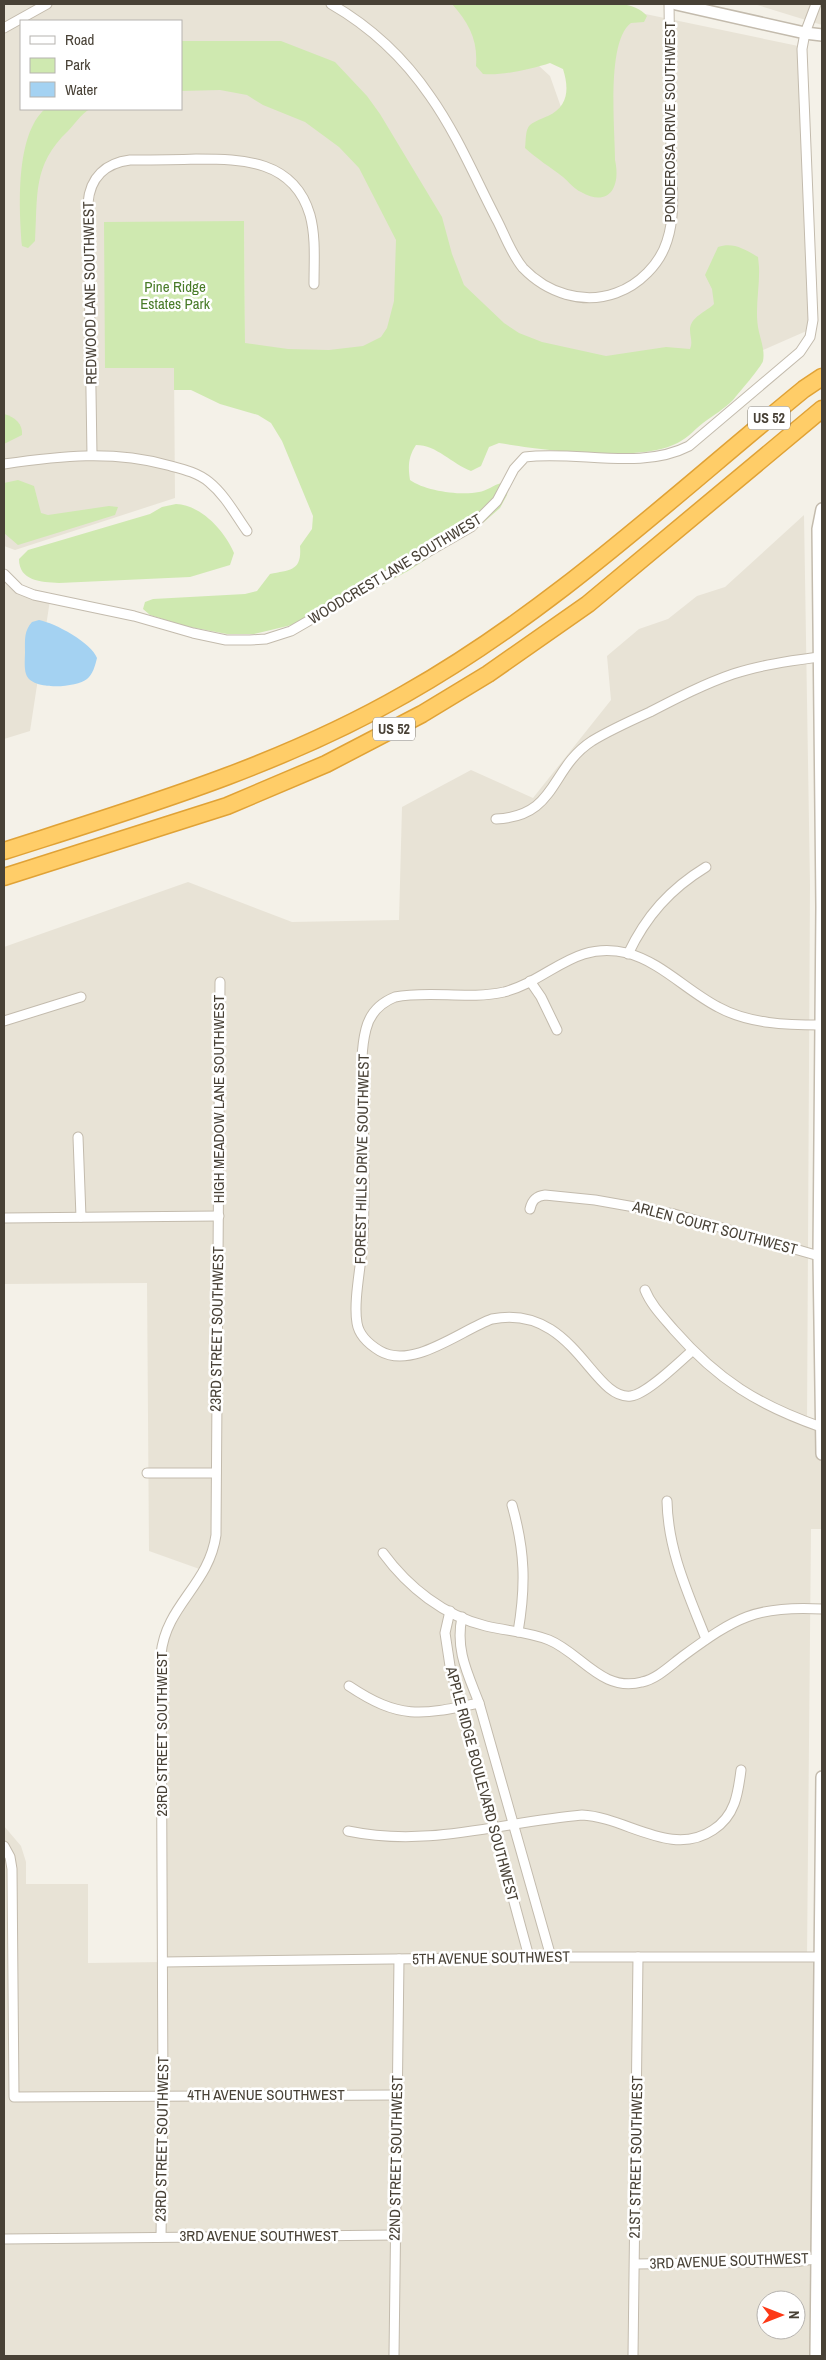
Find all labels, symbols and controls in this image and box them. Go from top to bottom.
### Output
legend [20,20,182,110]
street label: PONDEROSA DRIVE SOUTHWEST [659,21,680,222]
text: Road [65,29,94,50]
text: Park [65,54,91,75]
text: Water [65,79,97,100]
street label: REDWOOD LANE SOUTHWEST [77,201,102,385]
park label: Pine Ridge Estates Park [140,276,211,314]
road number: US 52 [748,406,790,429]
street label: WOODCREST LANE SOUTHWEST [304,508,486,629]
road number: US 52 [373,718,415,741]
street label: HIGH MEADOW LANE SOUTHWEST [208,994,229,1203]
street label: FOREST HILLS DRIVE SOUTHWEST [349,1053,374,1264]
street label: ARLEN COURT SOUTHWEST [629,1195,800,1260]
street label: 23RD STREET SOUTHWEST [205,1246,228,1412]
street label: 23RD STREET SOUTHWEST [151,1651,172,1817]
street label: APPLE RIDGE BOULEVARD SOUTHWEST [441,1663,524,1904]
street label: 5TH AVENUE SOUTHWEST [412,1946,570,1969]
street label: 23RD STREET SOUTHWEST [150,2056,173,2222]
street label: 22ND STREET SOUTHWEST [384,2075,407,2241]
street label: 21ST STREET SOUTHWEST [624,2075,647,2239]
street label: 4TH AVENUE SOUTHWEST [187,2084,345,2105]
street label: 3RD AVENUE SOUTHWEST [179,2225,339,2246]
street label: 3RD AVENUE SOUTHWEST [649,2247,809,2274]
north arrow [756,2290,806,2340]
text: N [785,2311,803,2319]

